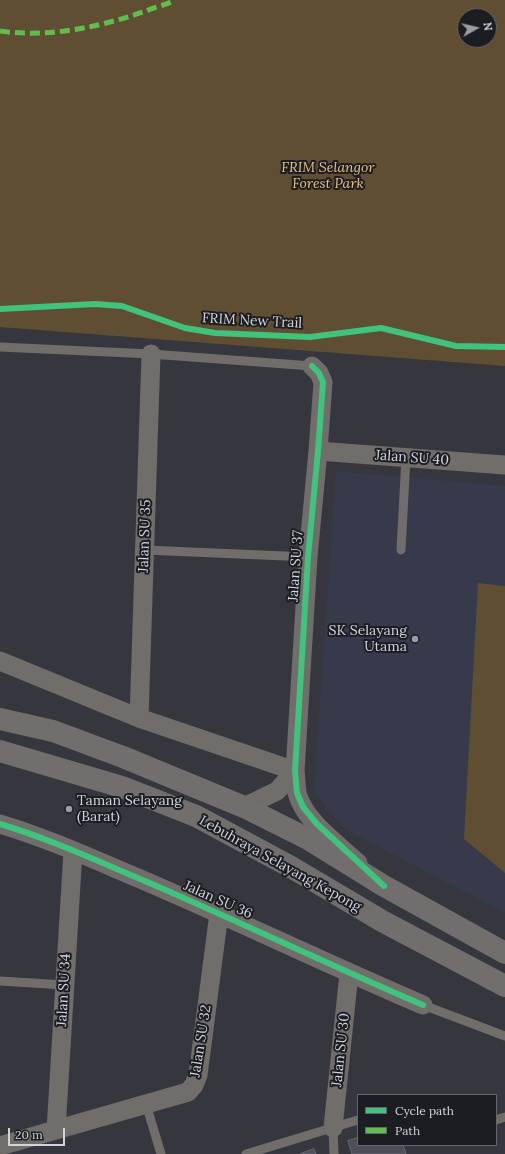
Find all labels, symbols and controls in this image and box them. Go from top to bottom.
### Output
north arrow [457,8,497,48]
text: N [480,21,495,32]
park label: FRIM Selangor Forest Park [281,160,375,192]
street label: FRIM New Trail [201,310,303,332]
street label: Jalan SU 40 [375,447,449,469]
street label: Jalan SU 35 [135,499,155,573]
street label: Jalan SU 37 [285,530,307,602]
place label: SK Selayang Utama [329,623,407,656]
marker: SK Selayang Utama [410,634,420,644]
place label: Taman Selayang (Barat) [77,793,182,826]
marker: Taman Selayang (Barat) [64,804,74,814]
street label: Lebuhraya Selayang Kepong [196,812,364,916]
street label: Jalan SU 36 [181,877,255,923]
street label: Jalan SU 34 [54,953,74,1027]
street label: Jalan SU 32 [187,1004,215,1078]
street label: Jalan SU 30 [329,1012,353,1088]
legend [357,1094,497,1146]
text: Cycle path [395,1103,454,1118]
scale bar [10,1120,67,1146]
text: Path [395,1123,420,1138]
text: 20 m [15,1127,43,1142]

